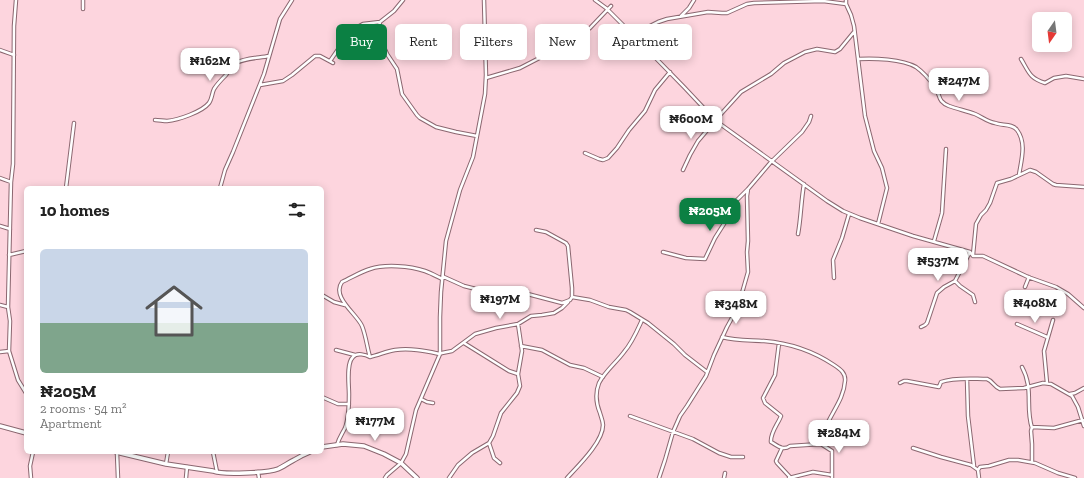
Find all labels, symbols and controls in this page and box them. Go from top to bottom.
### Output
north arrow [1032,12,1072,52]
map controls [1032,12,1072,52]
chip: Buy [336,24,387,60]
chip: Rent [395,24,452,60]
chip: Filters [460,24,527,60]
chip: New [535,24,590,60]
chip: Apartment [598,24,692,60]
pin: ₦162M [182,48,238,82]
text: ₦162M [189,53,231,68]
pin: ₦247M [931,68,987,102]
text: ₦247M [938,73,980,88]
pin: ₦600M [663,106,719,140]
text: ₦600M [669,111,713,126]
pin: ₦205M [682,198,738,232]
icon: filters [286,199,308,221]
text: 10 homes [40,200,110,220]
text: ₦205M [688,203,732,218]
pin: ₦537M [910,248,966,282]
text: ₦537M [917,253,959,268]
icon: home [138,275,210,347]
pin: ₦197M [472,286,528,320]
pin: ₦408M [1007,290,1063,324]
text: ₦197M [480,291,520,306]
pin: ₦348M [708,291,764,325]
text: ₦408M [1013,295,1057,310]
text: ₦348M [714,296,758,311]
text: ₦205M [40,381,96,401]
text: 2 rooms · 54 m² [40,401,126,416]
pin: ₦177M [347,408,403,442]
text: ₦177M [355,413,395,428]
text: Apartment [40,416,102,431]
pin: ₦284M [811,420,867,454]
text: ₦284M [817,425,861,440]

